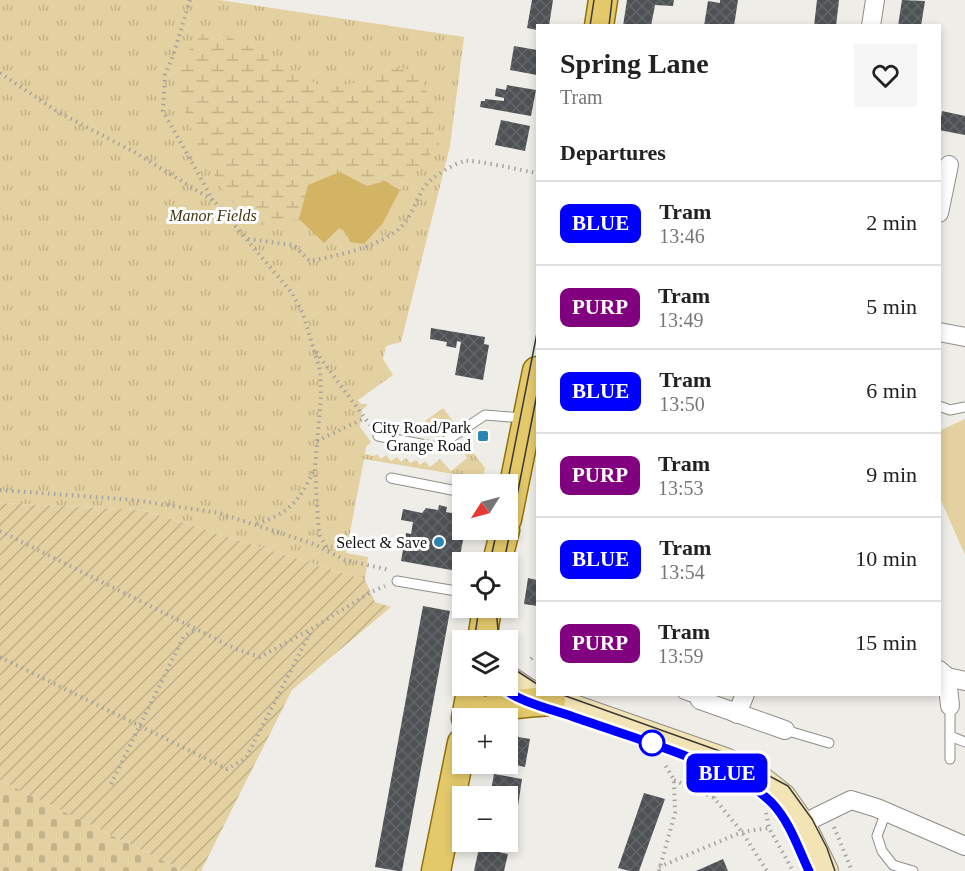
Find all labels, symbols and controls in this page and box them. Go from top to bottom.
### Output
button: heart [854,44,917,107]
text: Spring Lane [560,48,709,79]
text: Tram [560,86,603,108]
text: Departures [560,140,666,165]
text: Tram [659,199,711,224]
park label: Manor Fields [168,207,257,224]
text: 2 min [866,210,917,235]
text: BLUE [572,211,629,235]
text: 13:46 [659,225,705,247]
text: Tram [658,283,710,308]
text: 5 min [866,294,917,319]
text: PURP [572,295,628,319]
text: 13:49 [658,309,704,331]
text: Tram [659,367,711,392]
text: 6 min [866,378,917,403]
text: BLUE [572,379,629,403]
text: 13:50 [659,393,705,415]
place label: City Road/Park Grange Road [372,419,471,455]
marker: City Road/Park Grange Road [476,429,490,443]
text: Tram [658,451,710,476]
text: 9 min [866,462,917,487]
text: PURP [572,463,628,487]
north arrow [452,474,518,540]
map controls [452,474,518,852]
text: 13:53 [658,477,704,499]
place label: Select & Save [336,534,427,551]
marker: Select & Save [432,535,446,549]
text: Tram [659,535,711,560]
text: 10 min [855,546,917,571]
text: BLUE [572,547,629,571]
button: locate [452,552,518,618]
text: 13:54 [659,561,705,583]
text: Tram [658,619,710,644]
button: layers [452,630,518,696]
text: 15 min [855,630,917,655]
text: PURP [572,631,628,655]
text: 13:59 [658,645,704,667]
button: + [452,708,518,774]
unlabelled marker [639,730,665,756]
line badge: BLUE [685,754,769,792]
text: BLUE [698,761,756,785]
button: − [452,786,518,852]

